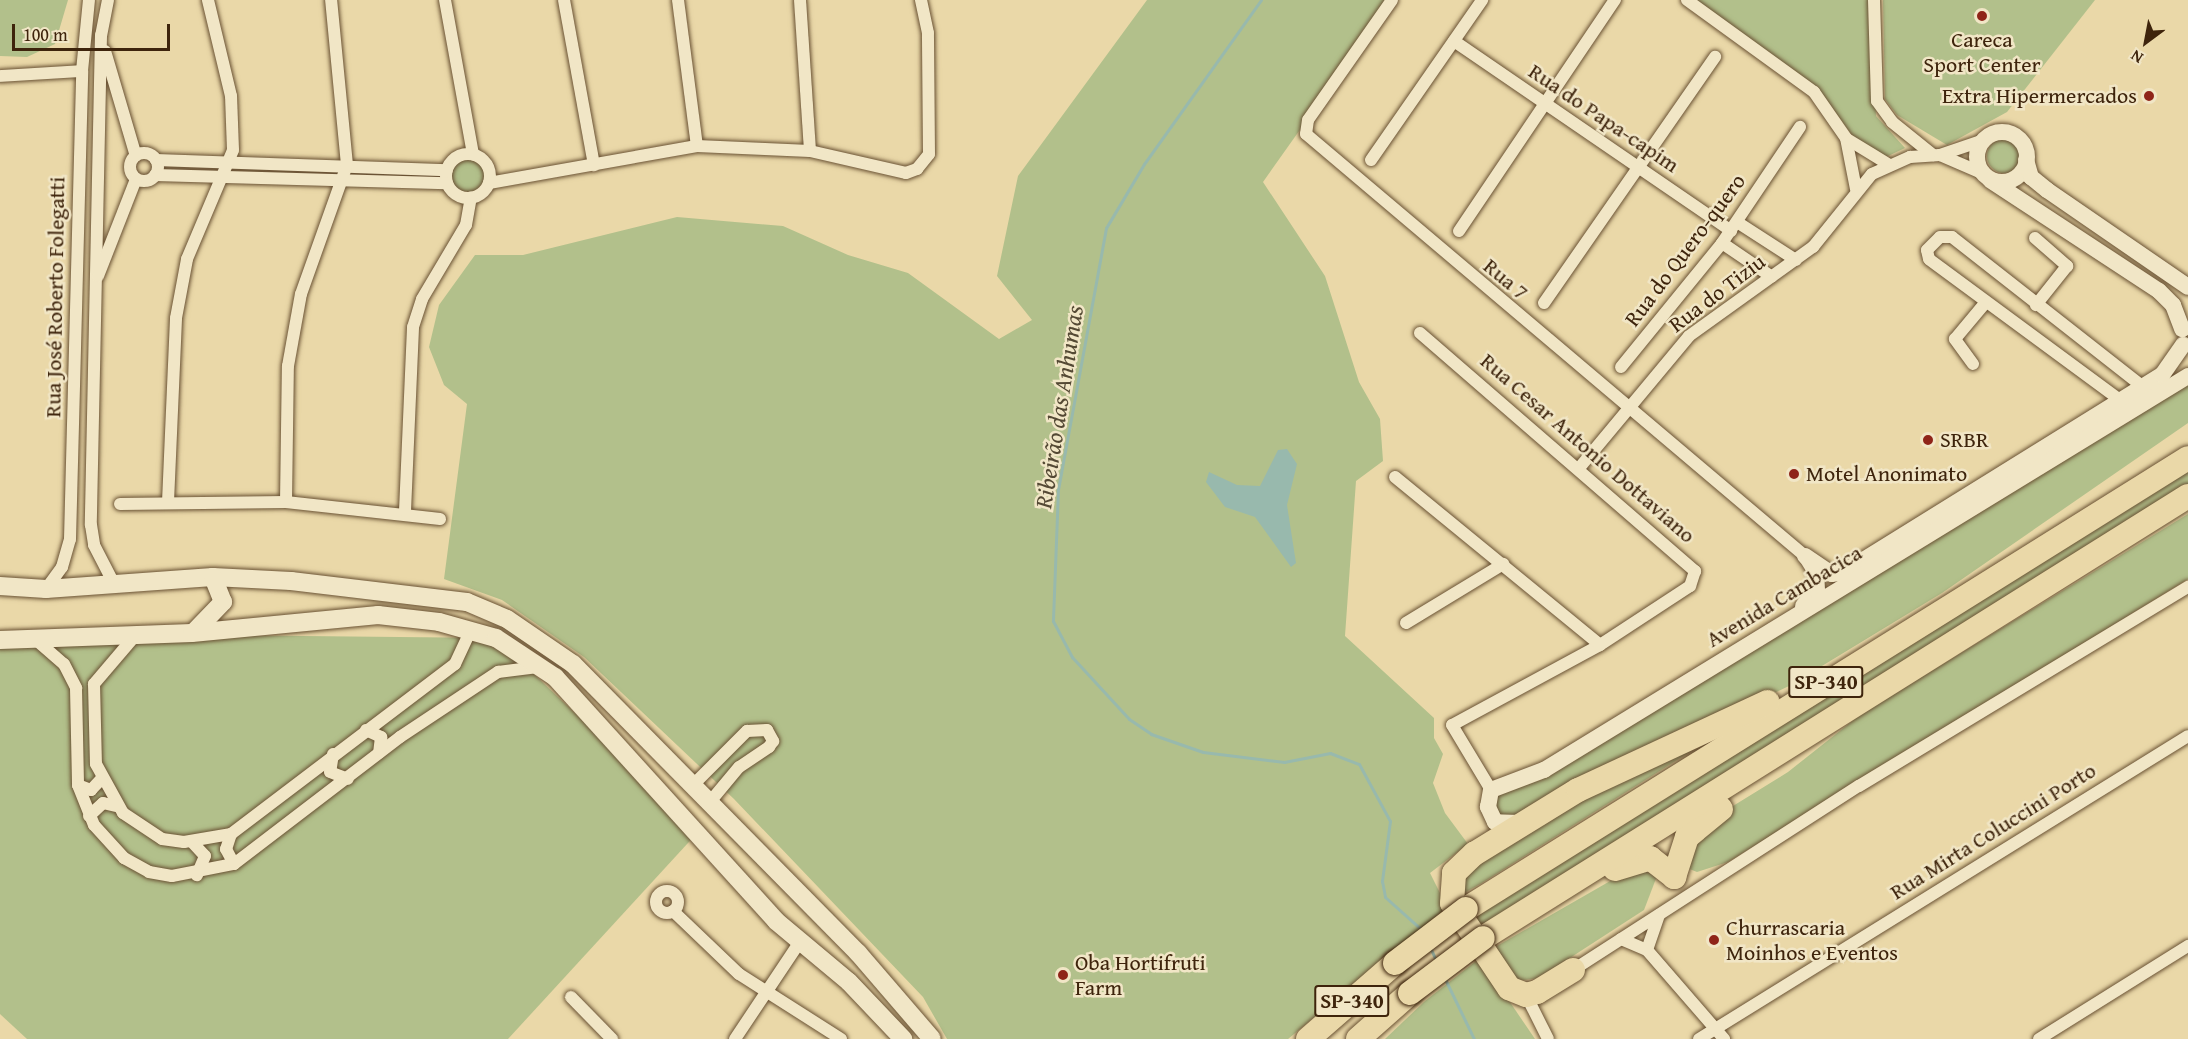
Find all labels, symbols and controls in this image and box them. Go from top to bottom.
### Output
marker: Careca Sport Center [1975,9,1989,23]
scale bar [15,12,172,50]
north arrow [2116,12,2176,72]
text: 100 m [23,21,68,48]
place label: Careca Sport Center [1923,26,2041,78]
text: N [2126,44,2147,70]
street label: Rua do Papa-capim [1524,58,1684,178]
place label: Extra Hipermercados [1942,83,2137,109]
marker: Extra Hipermercados [2142,89,2156,103]
street label: Rua do Quero-quero [1619,168,1751,332]
street label: Rua José Roberto Folegatti [40,176,70,418]
street label: Rua do Tiziu [1664,248,1770,338]
street label: Rua 7 [1478,253,1534,305]
water label: Ribeirão das Anhumas [1029,304,1089,510]
street label: Rua Cesar Antonio Dottaviano [1475,348,1701,548]
place label: SRBR [1940,427,1989,453]
marker: SRBR [1921,433,1935,447]
place label: Motel Anonimato [1806,461,1967,487]
marker: Motel Anonimato [1787,467,1801,481]
street label: Avenida Cambacica [1701,539,1867,653]
road number: SP-340 [1787,664,1865,700]
street label: Rua Mirta Coluccini Porto [1885,757,2101,905]
place label: Churrascaria Moinhos e Eventos [1726,914,1898,966]
marker: Churrascaria Moinhos e Eventos [1707,933,1721,947]
place label: Oba Hortifruti Farm [1075,949,1206,1000]
marker: Oba Hortifruti Farm [1056,968,1070,982]
road number: SP-340 [1313,983,1391,1019]

